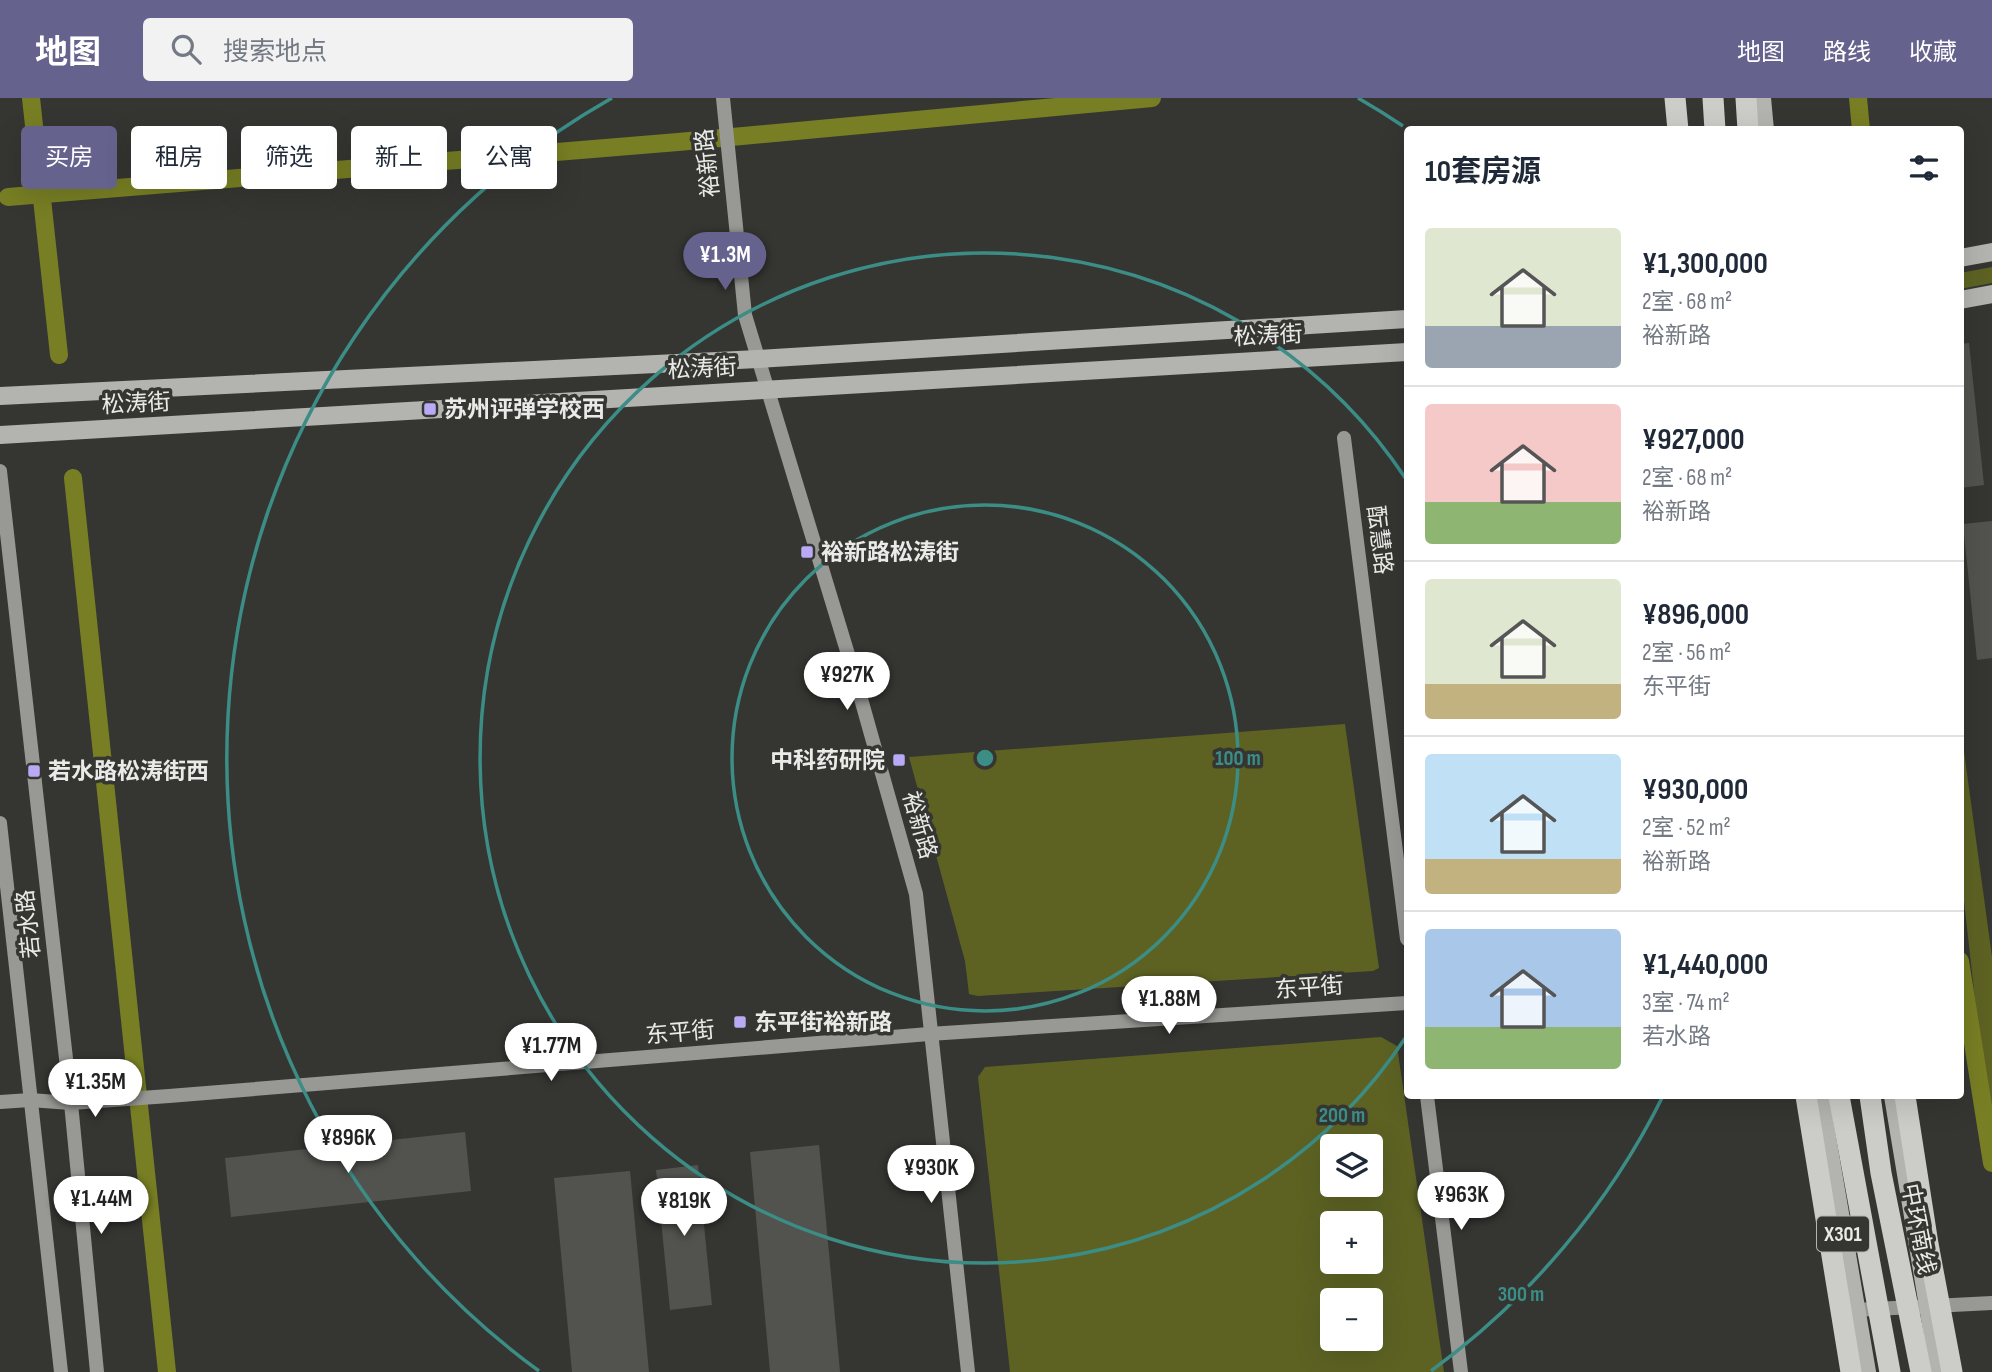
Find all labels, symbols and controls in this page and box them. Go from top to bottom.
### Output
search box [143,18,633,81]
icon: search [167,30,205,68]
text: 地图 [35,33,101,73]
text: 搜索地点 [223,37,327,68]
text: 地图 [1737,38,1785,67]
text: 路线 [1823,38,1871,67]
text: 收藏 [1909,38,1957,67]
chip: 买房 [21,126,117,189]
chip: 租房 [131,126,227,189]
chip: 筛选 [241,126,337,189]
chip: 新上 [351,126,447,189]
chip: 公寓 [461,126,557,189]
street label: 裕新路 [690,127,726,199]
icon: filters [1905,149,1943,187]
text: 10套房源 [1425,154,1541,190]
pin: ¥1.3M [676,232,774,292]
text: ¥1.3M [699,241,751,269]
text: ¥1,300,000 [1642,246,1768,282]
icon: home [1481,256,1565,340]
text: 2室 · 68 m² [1642,288,1732,316]
street label: 松涛街 [1233,320,1303,352]
text: 裕新路 [1642,322,1711,350]
street label: 松涛街 [667,353,737,385]
street label: 松涛街 [101,388,171,420]
place label: 苏州评弹学校西 [444,396,605,424]
marker: 苏州评弹学校西 [422,401,438,417]
text: ¥927,000 [1642,422,1745,458]
icon: home [1481,432,1565,516]
text: 2室 · 68 m² [1642,464,1732,492]
text: 裕新路 [1642,498,1711,526]
street label: 酝慧路 [1361,504,1397,576]
place label: 裕新路松涛街 [821,539,959,567]
marker: 裕新路松涛街 [799,544,815,560]
text: ¥896,000 [1642,597,1749,633]
icon: home [1481,607,1565,691]
text: 2室 · 56 m² [1642,639,1731,667]
pin: ¥927K [798,652,896,712]
text: ¥927K [820,661,874,689]
text: 东平街 [1642,673,1711,701]
centre of rings [973,746,997,770]
text: 100 m [1215,746,1261,771]
place label: 中科药研院 [770,747,885,775]
marker: 中科药研院 [891,752,907,768]
place label: 若水路松涛街西 [48,758,209,786]
marker: 若水路松涛街西 [26,763,42,779]
text: ¥930,000 [1642,772,1748,808]
icon: home [1481,782,1565,866]
street label: 裕新路 [896,788,942,862]
text: 2室 · 52 m² [1642,814,1731,842]
text: 裕新路 [1642,848,1711,876]
street label: 若水路 [11,888,47,960]
text: ¥1,440,000 [1642,947,1768,983]
icon: home [1481,957,1565,1041]
street label: 东平街 [1274,972,1344,1004]
pin: ¥1.88M [1112,976,1226,1036]
text: ¥1.88M [1138,985,1200,1013]
text: 3室 · 74 m² [1642,989,1730,1017]
place label: 东平街裕新路 [754,1009,892,1037]
marker: 东平街裕新路 [732,1014,748,1030]
street label: 东平街 [644,1016,716,1050]
text: 若水路 [1642,1023,1711,1051]
pin: ¥1.77M [494,1024,608,1083]
text: ¥1.77M [521,1032,581,1060]
pin: ¥1.35M [38,1060,152,1119]
text: ¥1.35M [64,1068,126,1096]
text: 200 m [1319,1103,1365,1128]
pin: ¥896K [299,1116,397,1175]
text: ¥896K [320,1124,376,1152]
map controls [1320,1134,1383,1351]
button: layers [1320,1134,1383,1197]
pin: ¥930K [882,1146,980,1205]
text: ¥930K [903,1154,959,1182]
pin: ¥963K [1412,1172,1510,1232]
pin: ¥1.44M [44,1176,158,1236]
pin: ¥819K [635,1178,733,1238]
text: ¥963K [1433,1181,1489,1209]
street label: 中环南线 [1895,1181,1941,1277]
text: ¥1.44M [70,1185,132,1213]
text: ¥819K [657,1187,711,1215]
button: + [1320,1211,1383,1274]
road number: X301 [1817,1216,1869,1252]
text: 300 m [1498,1282,1544,1307]
button: − [1320,1288,1383,1351]

